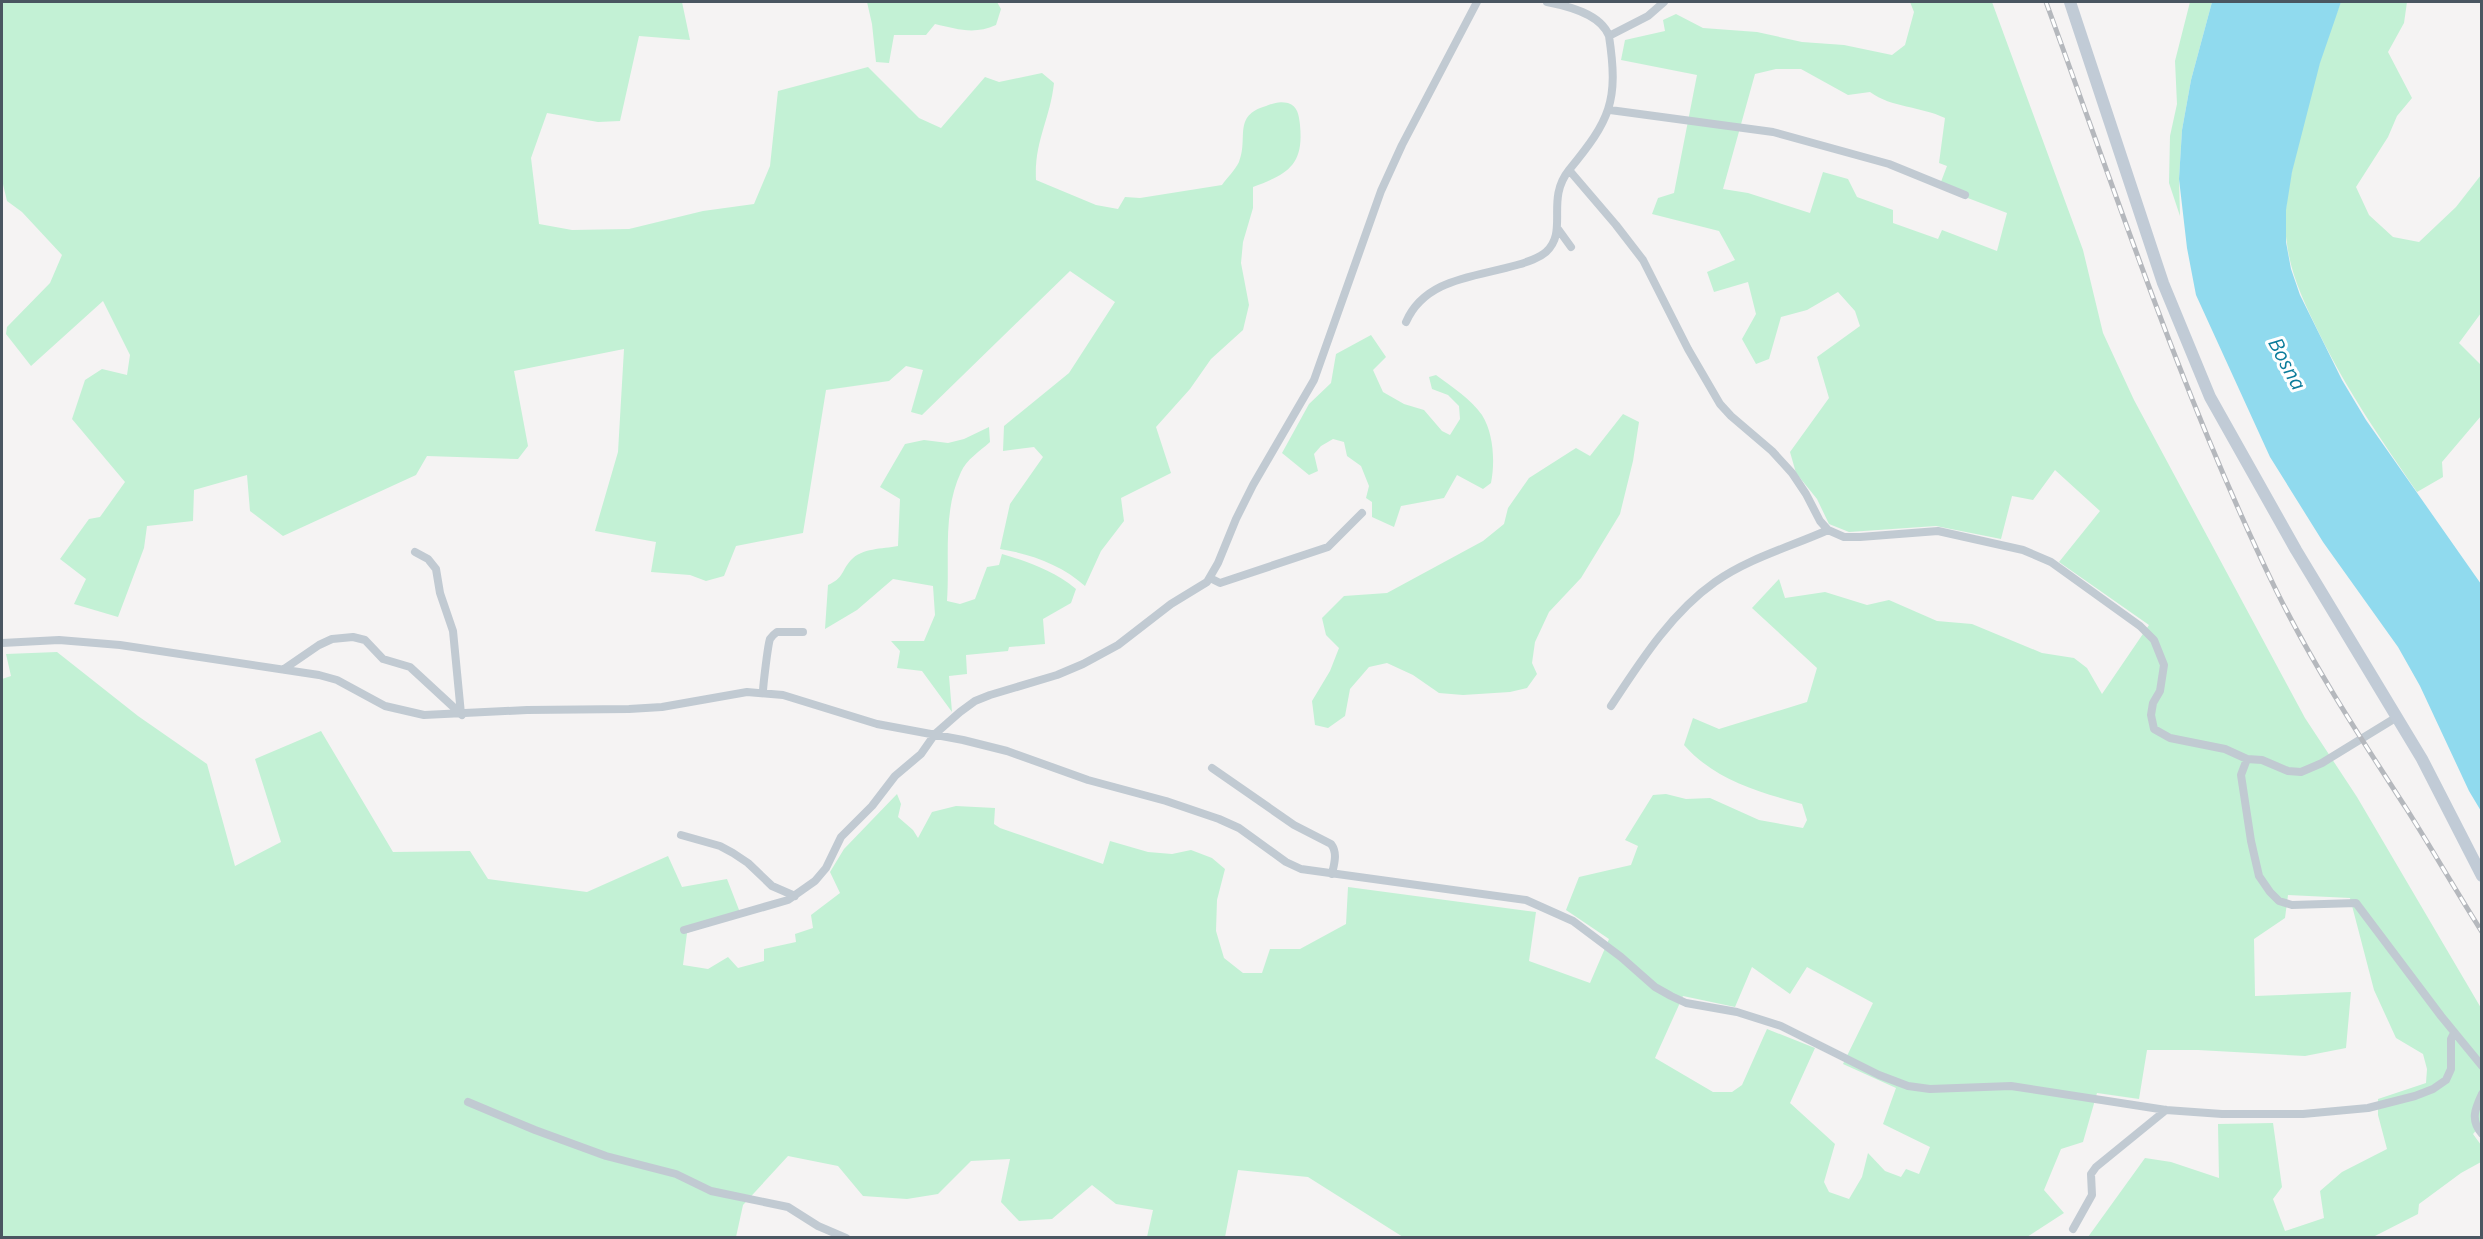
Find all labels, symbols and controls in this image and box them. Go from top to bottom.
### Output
water label: Bosna [2260,332,2314,396]

